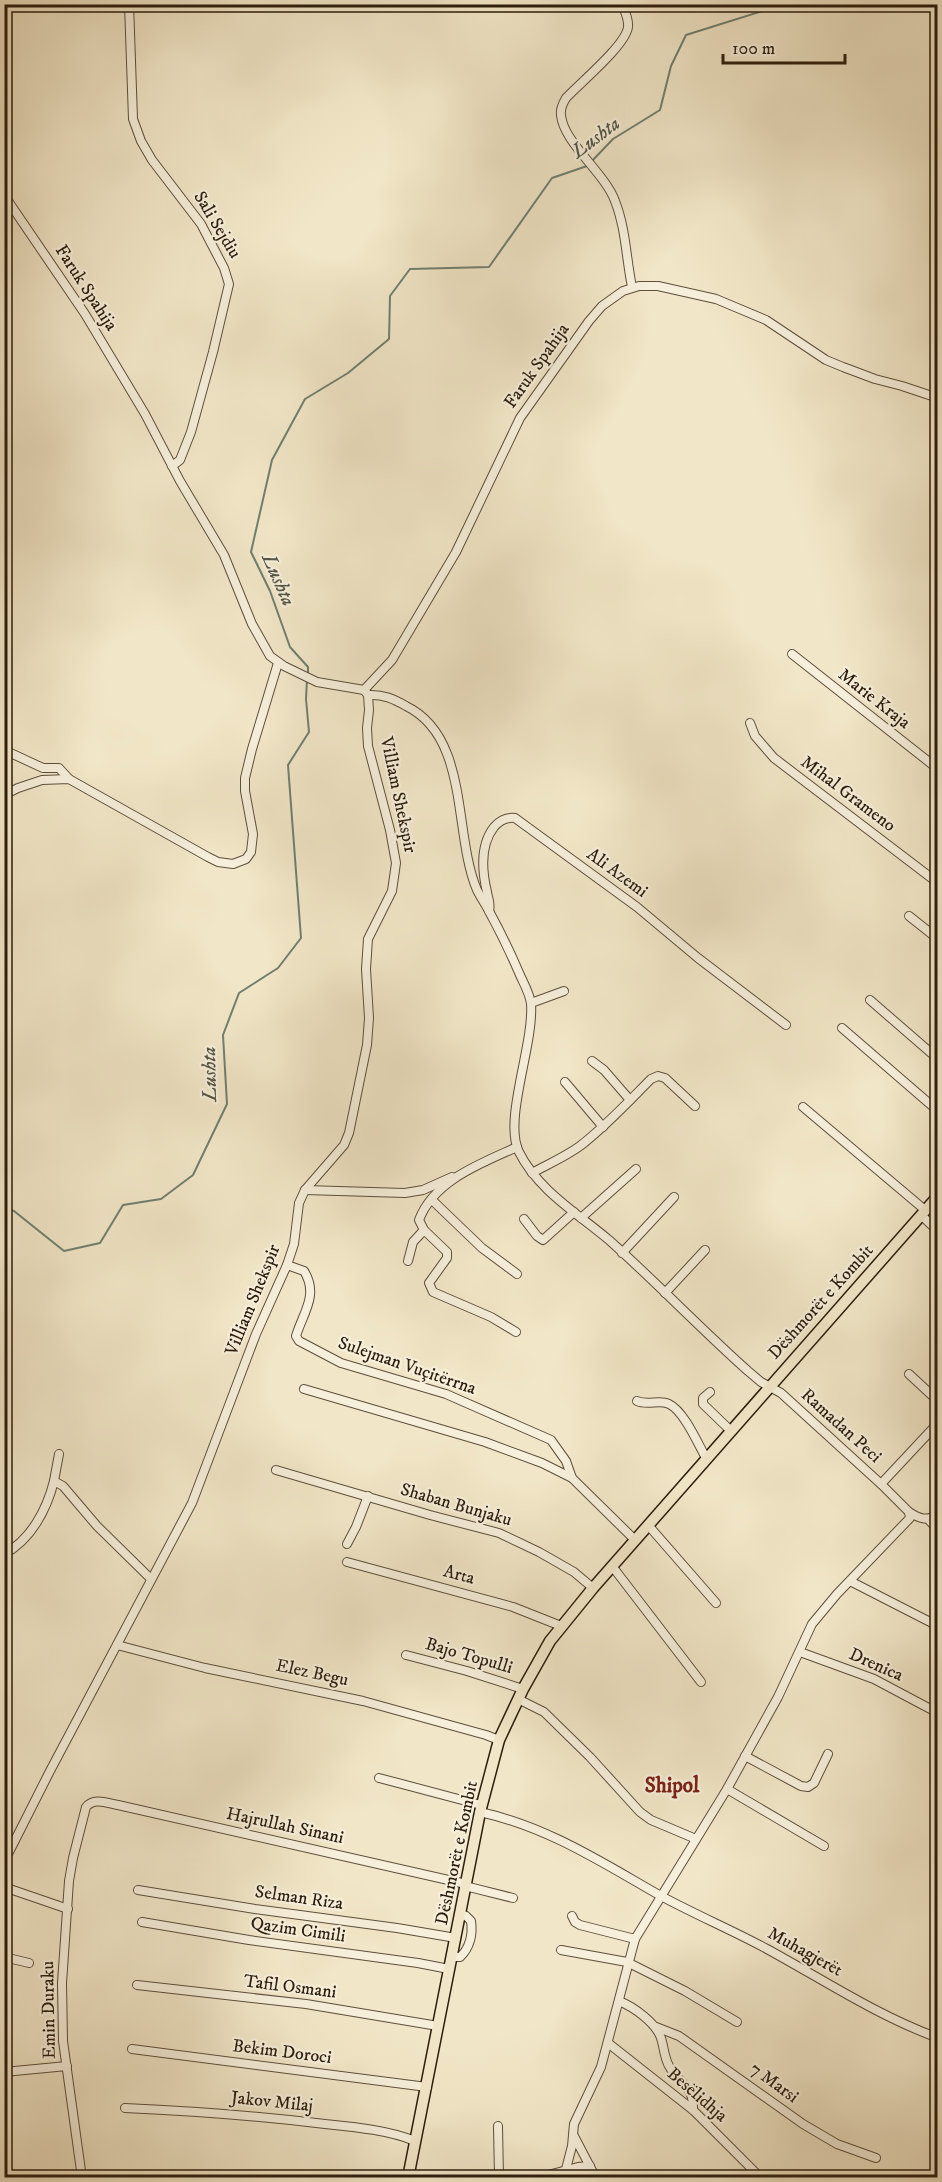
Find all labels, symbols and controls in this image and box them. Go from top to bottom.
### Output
scale bar [723,27,844,65]
text: 100 m [732,38,775,60]
water label: Lushta [566,112,625,165]
street label: Sali Sejdiu [188,187,246,263]
street label: Faruk Spahija [50,241,122,336]
street label: Faruk Spahija [500,319,574,413]
water label: Lushta [255,549,301,610]
street label: Marie Kraja [833,664,915,734]
street label: Villiam Shekspir [375,734,421,855]
street label: Mihal Grameno [796,751,900,837]
street label: Ali Azemi [582,843,652,903]
water label: Lushta [197,1047,223,1102]
street label: Dëshmorët e Kombit [764,1240,879,1364]
street label: Villiam Shekspir [220,1241,285,1360]
street label: Sulejman Vuçitërrna [335,1332,479,1400]
street label: Ramadan Peci [796,1384,886,1468]
street label: Shaban Bunjaku [398,1479,515,1531]
street label: Arta [441,1560,477,1590]
street label: Bajo Topulli [423,1633,515,1679]
street label: Drenica [845,1643,907,1687]
street label: Elez Begu [274,1655,351,1691]
district label: Shipol [645,1773,700,1799]
street label: Dëshmorët e Kombit [431,1779,483,1927]
street label: Hajrullah Sinani [224,1803,346,1849]
street label: Selman Riza [254,1881,345,1915]
street label: Qazim Cimili [249,1912,347,1948]
street label: Muhagjerët [764,1922,847,1982]
street label: Emin Duraku [37,1960,61,2059]
street label: Tafil Osmani [242,1970,338,2004]
street label: Bekim Doroci [231,2035,333,2069]
street label: 7 Marsi [745,2058,803,2108]
street label: Besëlidhja [662,2063,732,2127]
street label: Jakov Milaj [228,2087,314,2117]

